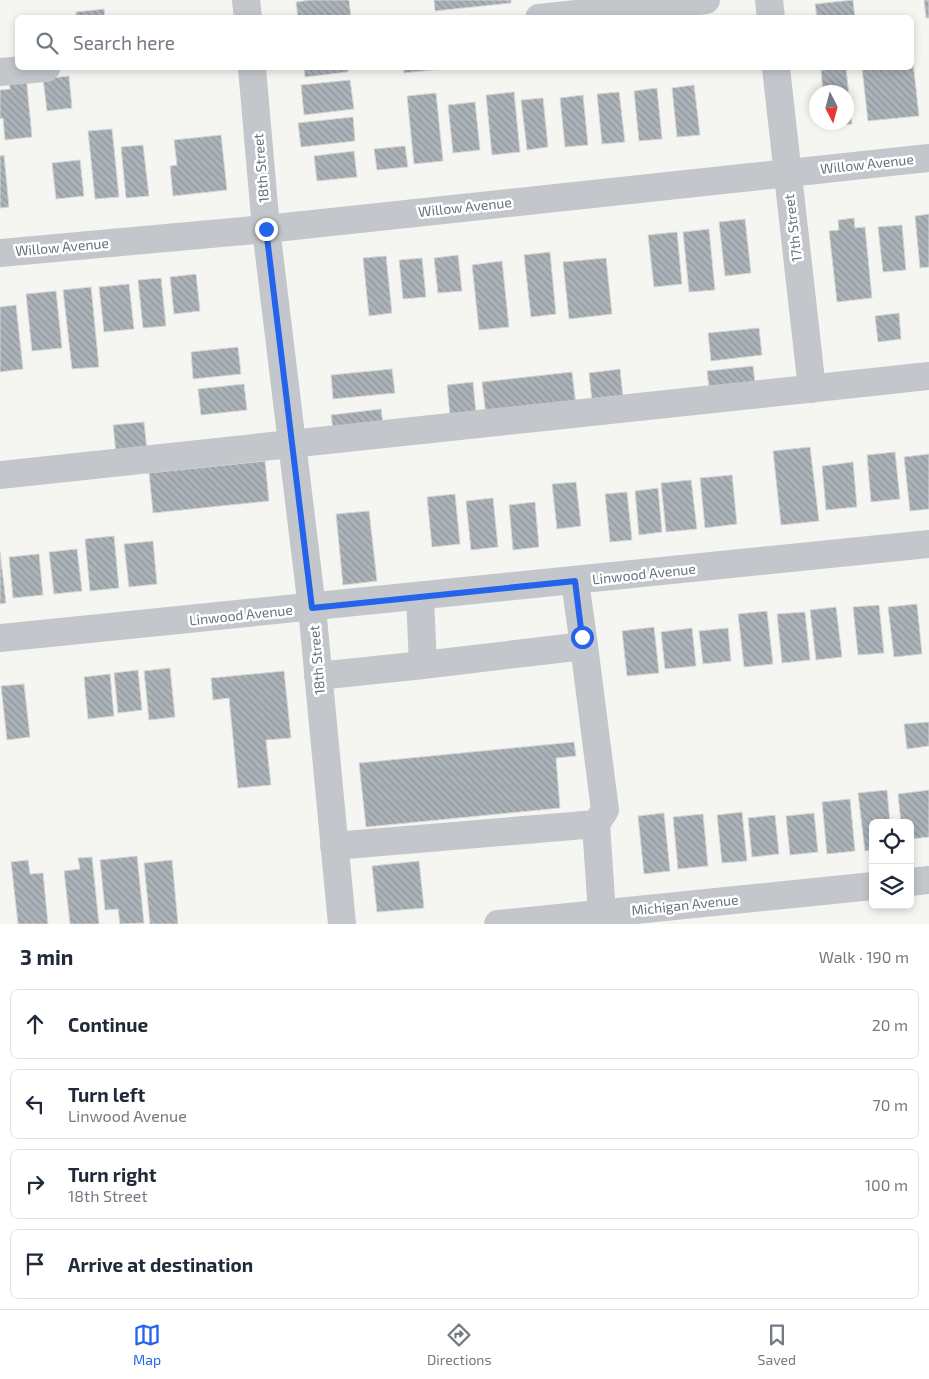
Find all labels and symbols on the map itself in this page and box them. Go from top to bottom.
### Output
north arrow [809,85,854,130]
street label: 18th Street [249,133,272,203]
street label: Willow Avenue [819,150,915,177]
street label: Willow Avenue [417,193,513,220]
street label: 17th Street [780,193,805,263]
route end [255,218,278,241]
street label: Willow Avenue [14,234,109,259]
street label: Linwood Avenue [591,560,697,587]
street label: Linwood Avenue [188,601,294,628]
street label: 18th Street [305,625,328,695]
route start [571,626,594,649]
street label: Michigan Avenue [631,890,739,919]

